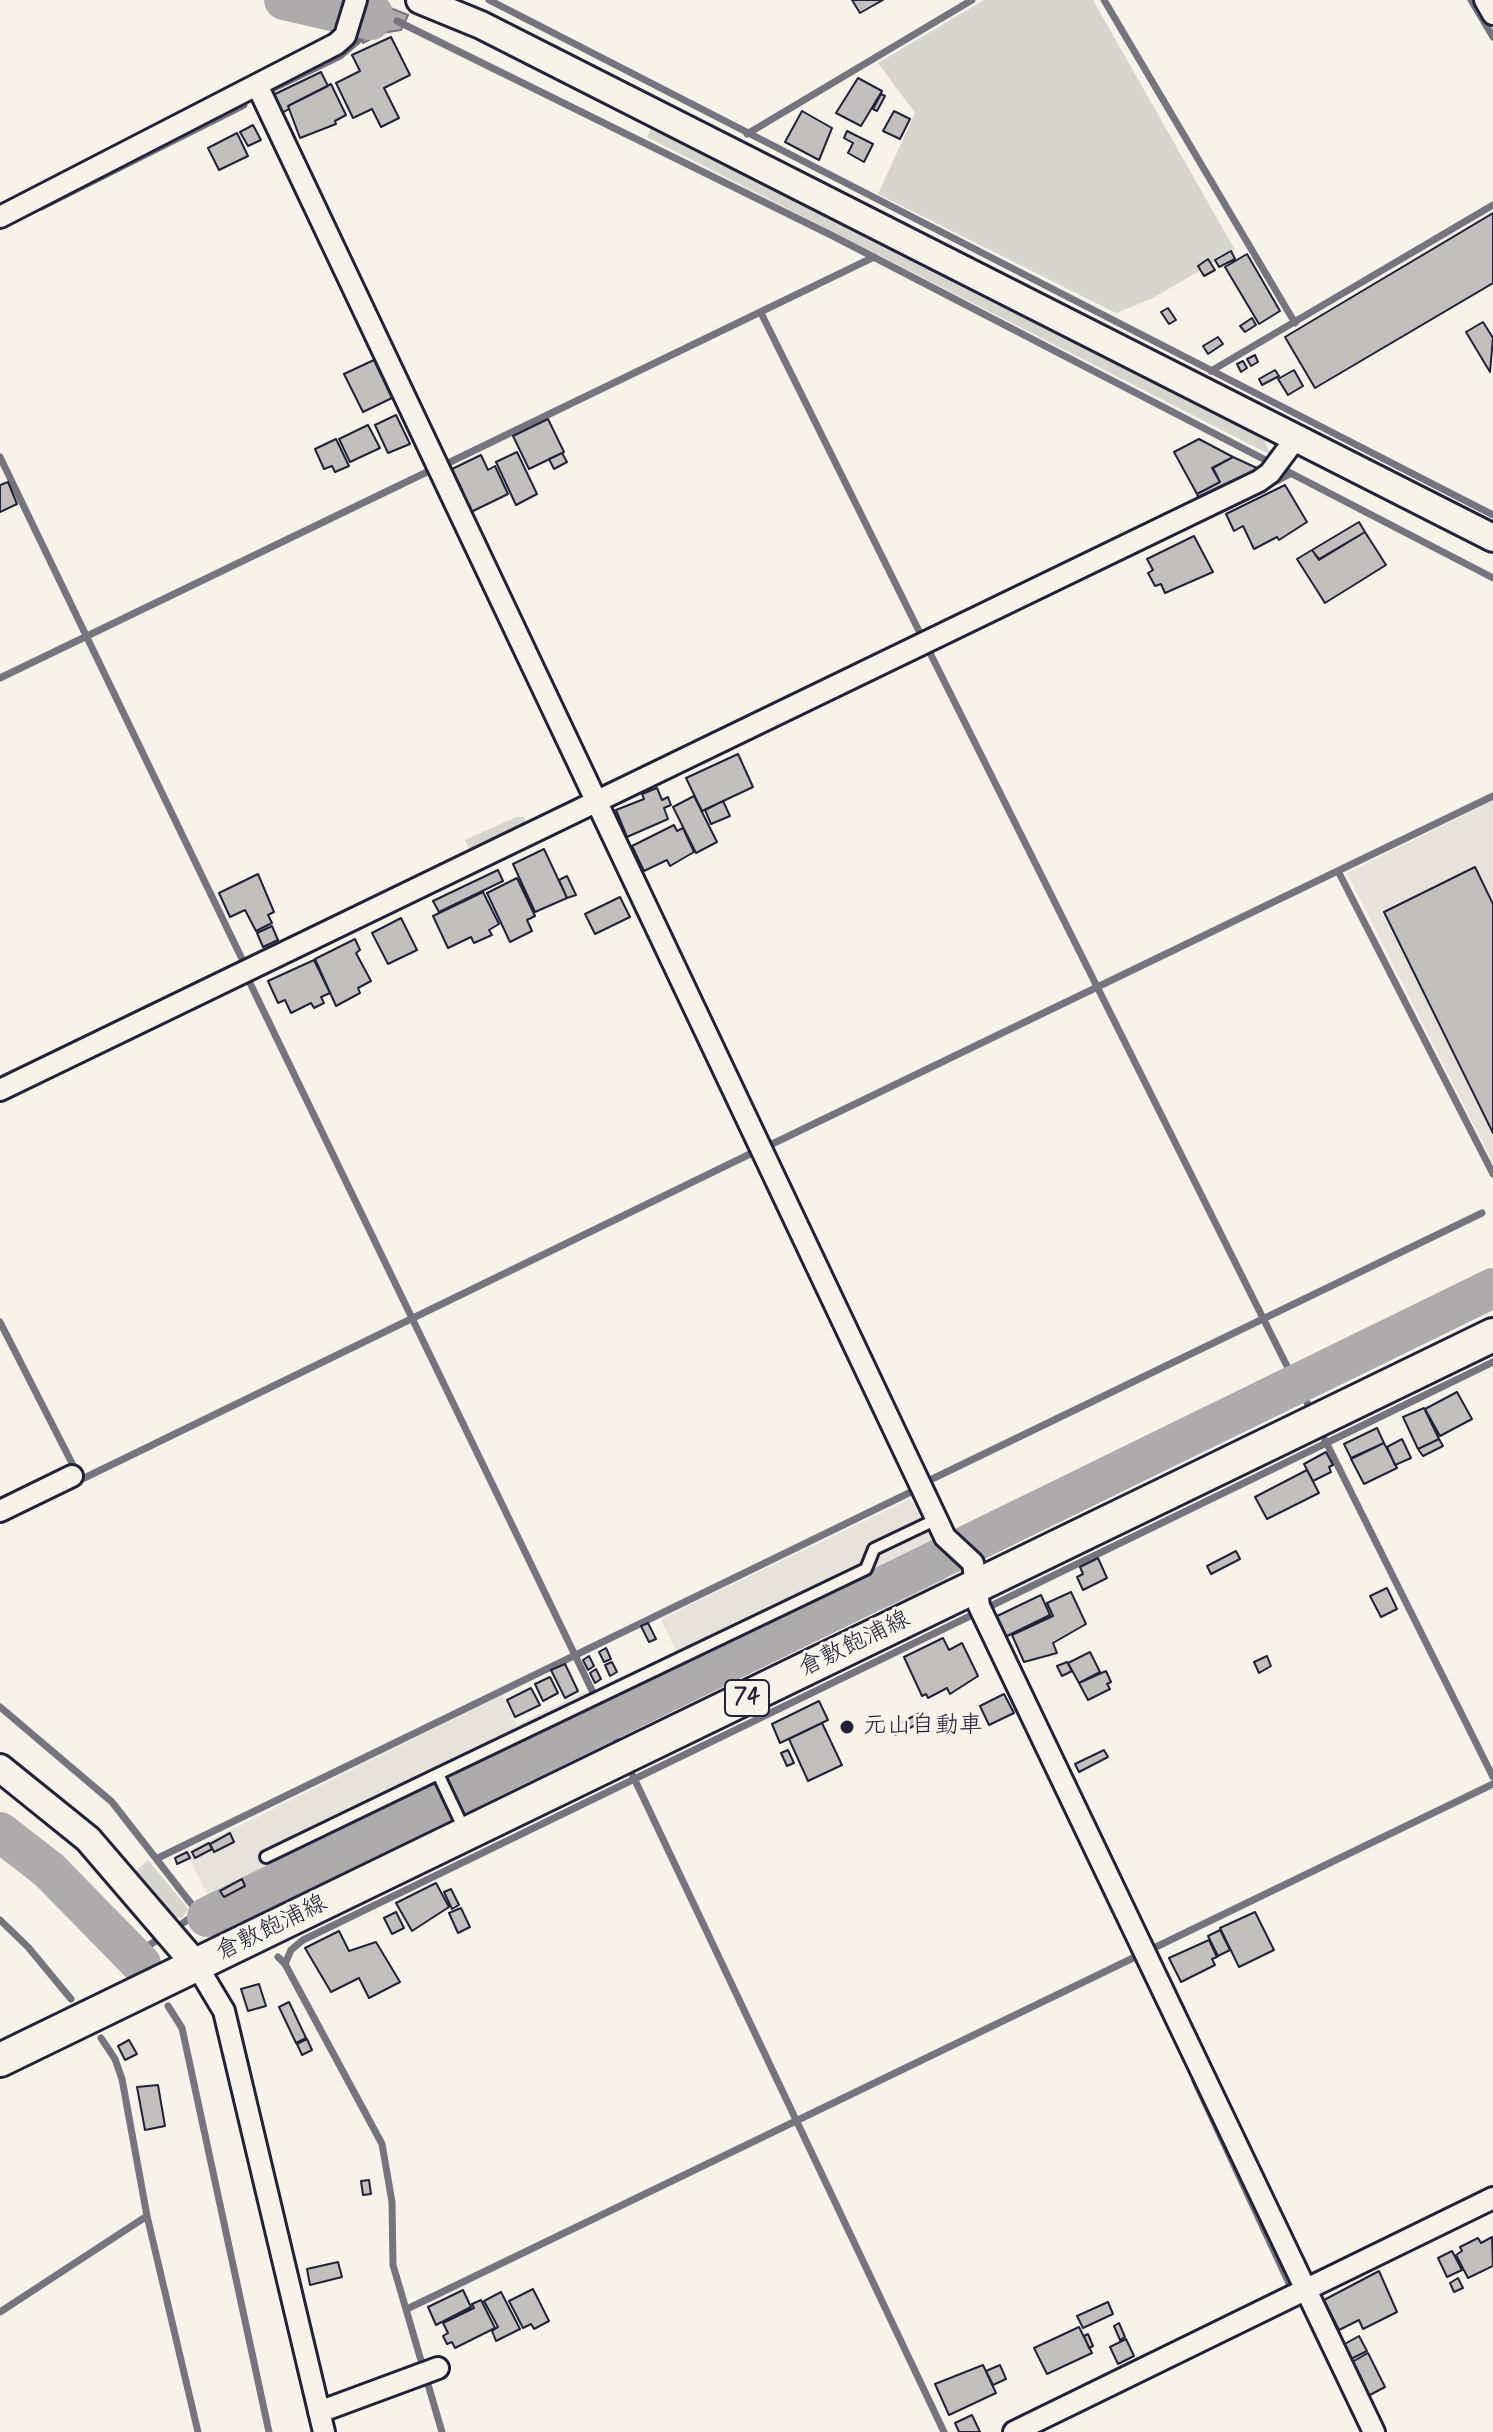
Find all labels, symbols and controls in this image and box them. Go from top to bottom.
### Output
street label: 倉敷飽浦線 [795,1606,915,1684]
road number: 74 [725,1680,769,1716]
place label: 元山自動車 [863,1713,983,1741]
marker: 元山自動車 [838,1718,856,1736]
street label: 倉敷飽浦線 [212,1890,332,1968]

